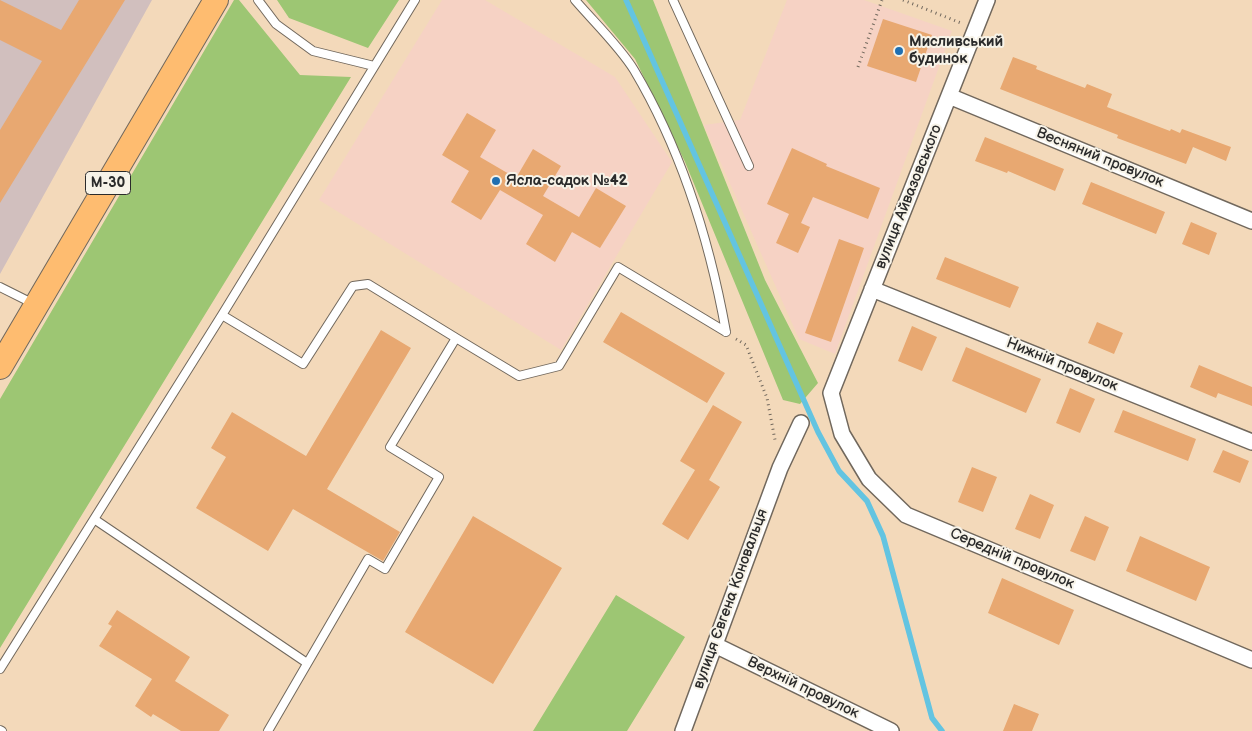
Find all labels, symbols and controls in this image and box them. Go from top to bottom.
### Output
place label: Мисливський будинок [909,33,1003,68]
marker: Мисливський будинок [893,45,905,57]
street label: вулиця Айвазовського [872,122,946,272]
street label: Весняний провулок [1034,124,1166,192]
road number: М-30 [86,172,130,194]
place label: Ясла-садок №42 [506,172,628,190]
marker: Ясла-садок №42 [490,175,502,187]
street label: Нижній провулок [1004,334,1120,396]
street label: вулиця Євгена Коновальця [690,507,772,691]
street label: Середній провулок [947,525,1077,593]
street label: Верхній провулок [744,653,862,723]

